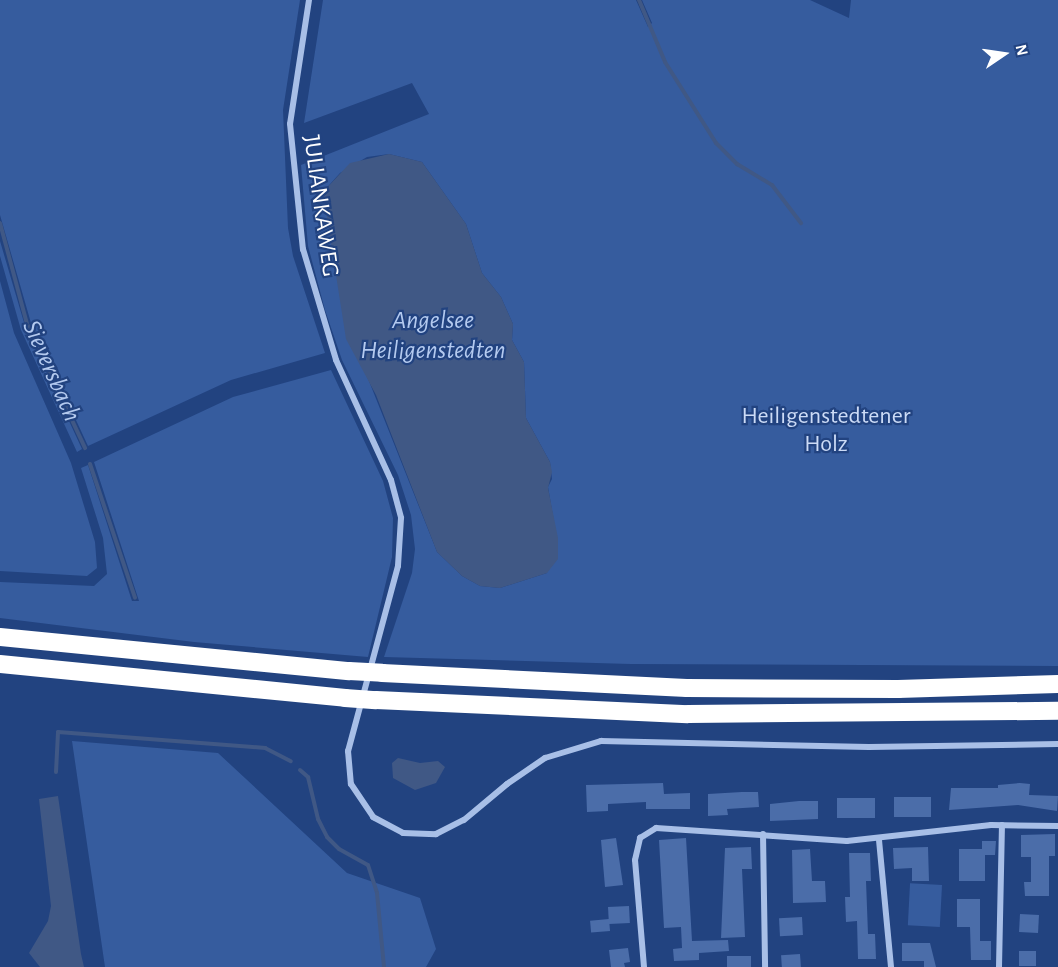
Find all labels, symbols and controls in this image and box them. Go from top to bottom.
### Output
north arrow [974,24,1034,84]
text: N [1012,43,1031,57]
street label: JULIANKAWEG [296,133,344,279]
water label: Angelsee Heiligenstedten [360,305,506,366]
water label: Sieversbach [15,315,87,427]
park label: Heiligenstedtener Holz [742,403,910,459]

